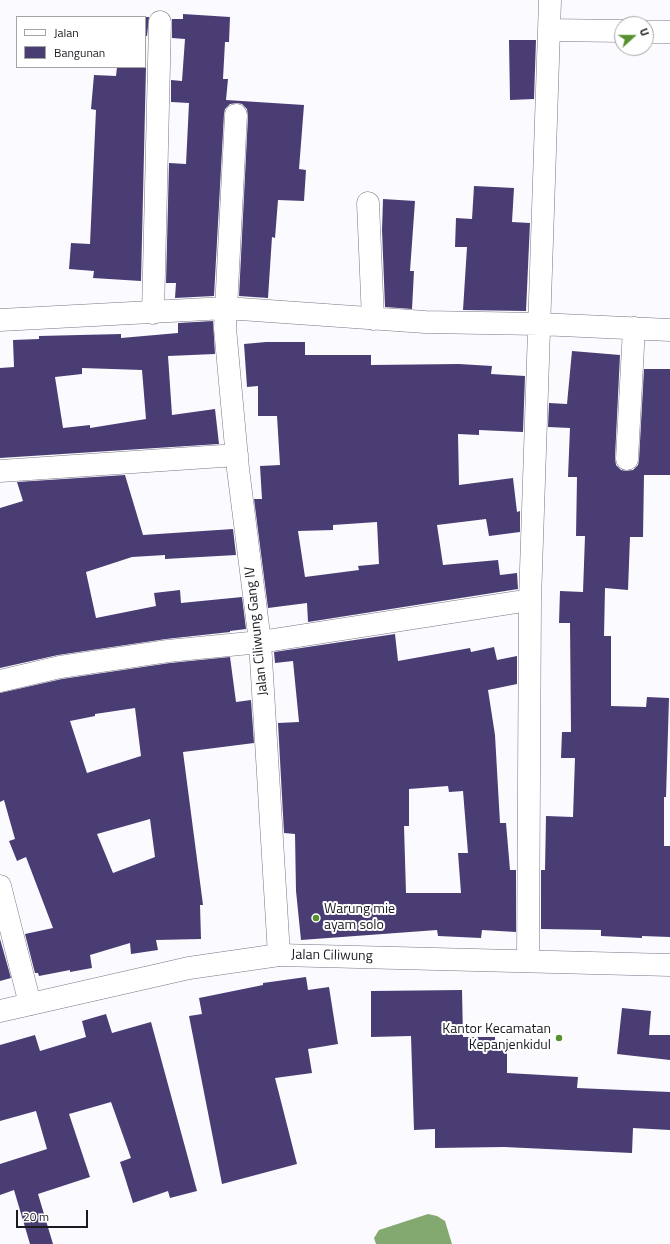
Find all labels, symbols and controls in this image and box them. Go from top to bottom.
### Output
legend [16,16,146,68]
north arrow [614,16,654,56]
text: Jalan [54,23,79,42]
text: U [636,26,653,38]
text: Bangunan [54,43,105,62]
street label: Jalan Ciliwung Gang IV [242,566,272,696]
place label: Warung mie ayam solo [324,902,395,934]
marker: Warung mie ayam solo [311,913,321,923]
street label: Jalan Ciliwung [291,947,373,965]
place label: Kantor Kecamatan Kepanjenkidul [442,1022,551,1054]
marker: Kantor Kecamatan Kepanjenkidul [554,1033,564,1043]
scale bar [18,1202,90,1228]
text: 20 m [23,1207,49,1226]

